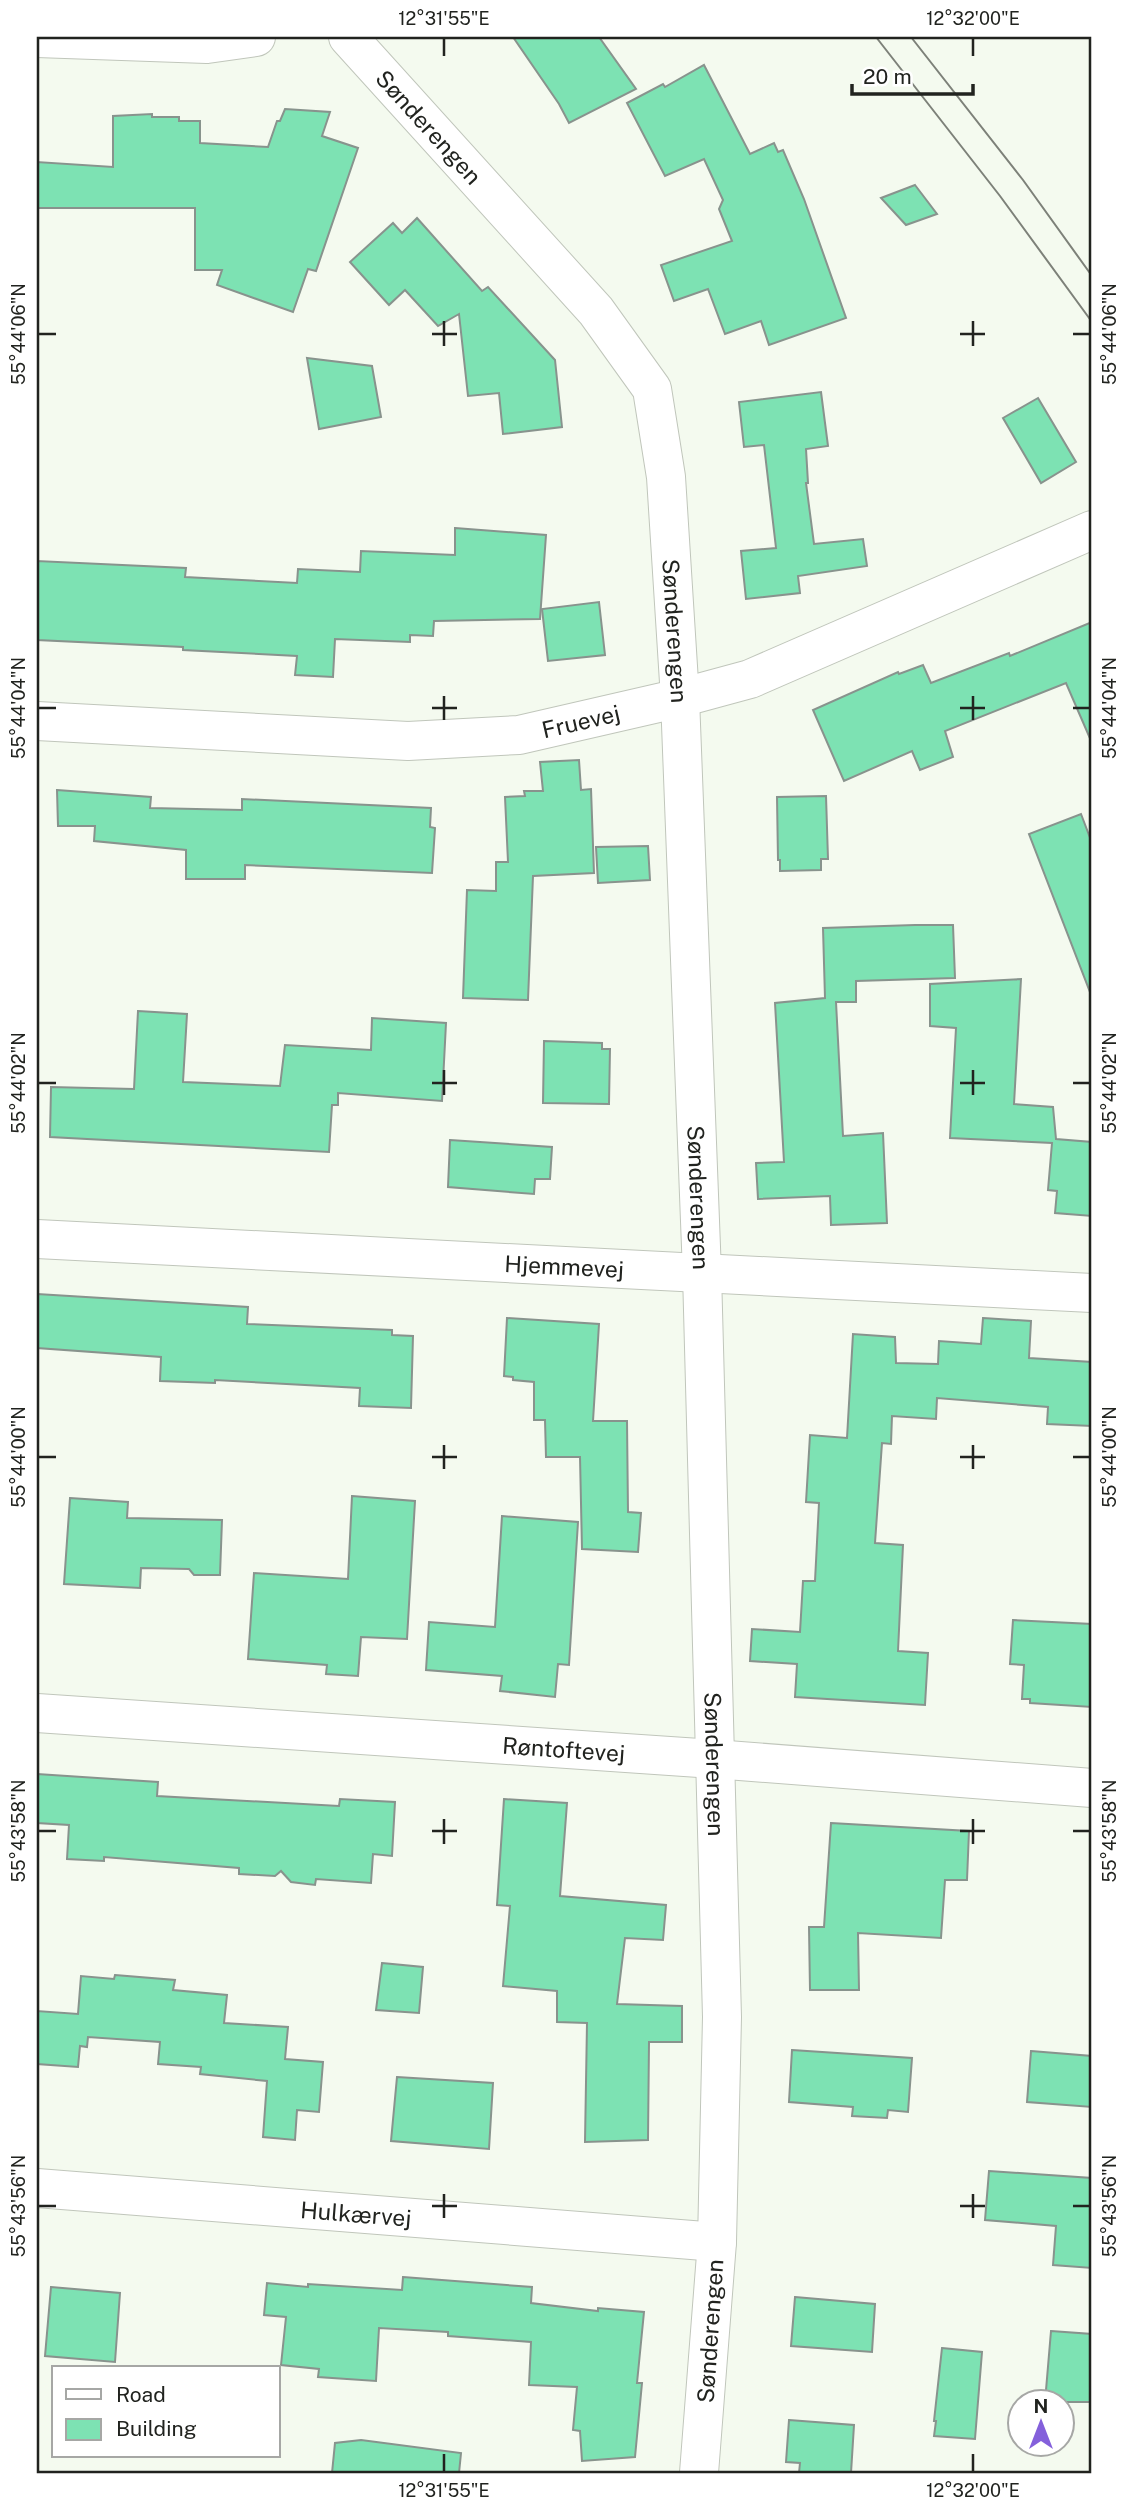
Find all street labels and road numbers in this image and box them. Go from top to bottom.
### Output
street label: Sønderengen [371,64,488,189]
street label: Sønderengen [658,558,694,704]
street label: Fruevej [539,699,622,743]
street label: Sønderengen [683,1125,715,1270]
street label: Hjemmevej [504,1249,625,1283]
street label: Sønderengen [700,1692,731,1837]
street label: Røntoftevej [502,1731,626,1766]
street label: Hulkærvej [299,2195,413,2231]
street label: Sønderengen [692,2258,728,2404]

